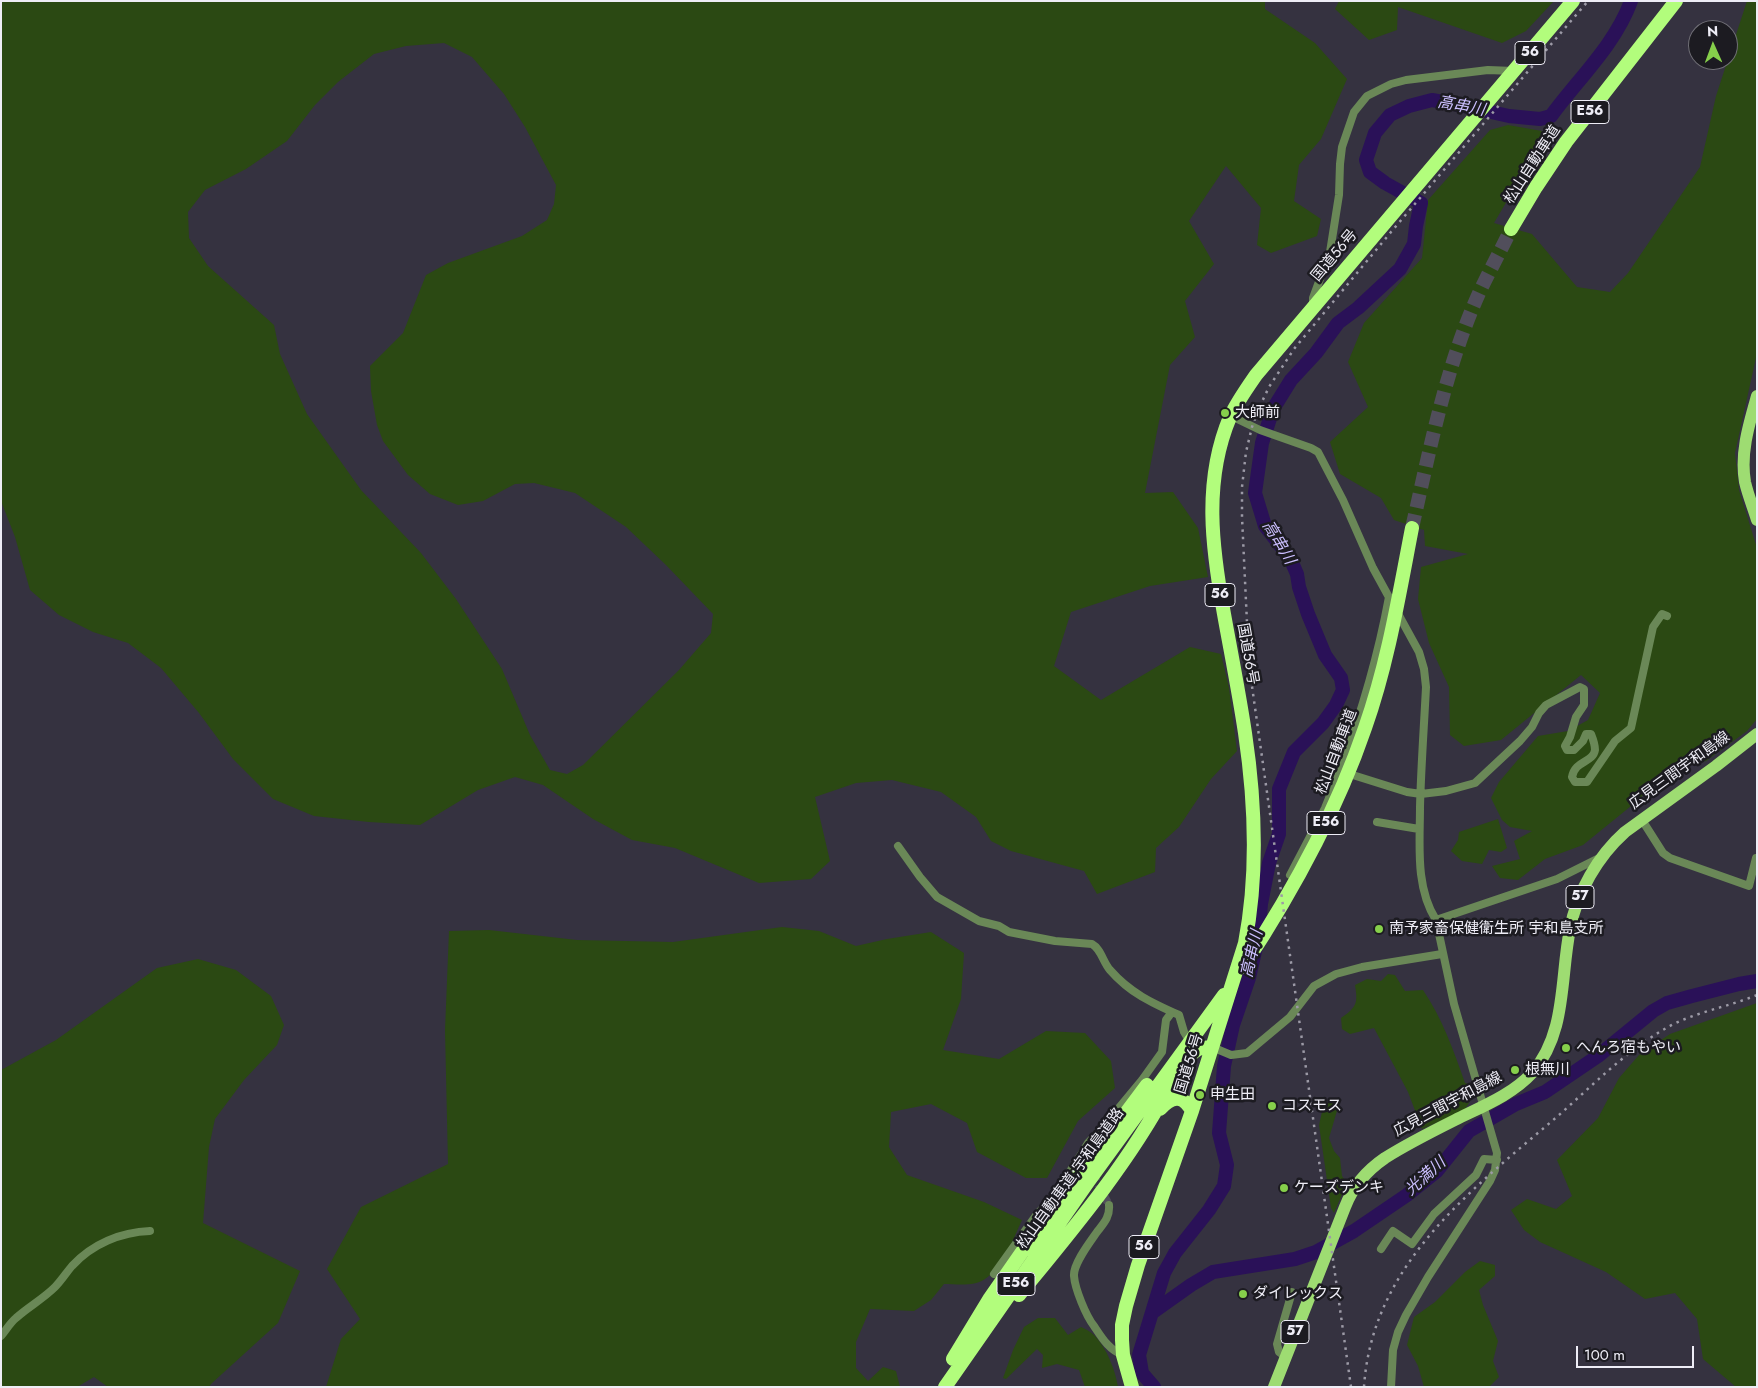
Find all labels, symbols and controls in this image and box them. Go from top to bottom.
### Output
north arrow [1688,20,1738,70]
text: N [1707,21,1718,41]
road number: 56 [1515,42,1545,64]
water label: 高串川 [1436,93,1486,121]
road number: E56 [1571,100,1609,124]
street label: 松山自動車道 [1501,122,1565,208]
street label: 国道56号 [1308,226,1362,286]
place label: 大師前 [1235,404,1280,422]
marker: 大師前 [1219,407,1231,419]
water label: 高串川 [1257,517,1299,569]
road number: 56 [1205,584,1235,606]
street label: 国道56号 [1233,622,1261,686]
street label: 松山自動車道 [1312,707,1362,797]
street label: 広見三間宇和島線 [1626,728,1734,814]
road number: E56 [1307,811,1345,834]
road number: 57 [1566,886,1594,909]
place label: 南予家畜保健衛生所 宇和島支所 [1389,920,1603,938]
marker: 南予家畜保健衛生所 宇和島支所 [1373,923,1385,935]
water label: 高串川 [1238,928,1268,980]
street label: 国道56号 [1172,1032,1208,1096]
place label: へんろ宿もやい [1576,1039,1681,1057]
marker: へんろ宿もやい [1560,1042,1572,1054]
place label: 根無川 [1525,1061,1570,1079]
marker: 根無川 [1509,1064,1521,1076]
street label: 広見三間宇和島線 [1391,1069,1505,1141]
place label: 申生田 [1210,1086,1255,1104]
marker: 申生田 [1194,1089,1206,1101]
place label: コスモス [1282,1097,1342,1115]
marker: コスモス [1266,1100,1278,1112]
street label: 松山自動車道;宇和島道路 [1014,1105,1128,1253]
water label: 光満川 [1402,1154,1450,1200]
place label: ケーズデンキ [1294,1179,1384,1197]
marker: ケーズデンキ [1278,1182,1290,1194]
road number: 56 [1129,1236,1159,1258]
road number: E56 [997,1272,1035,1296]
place label: ダイレックス [1253,1285,1343,1303]
marker: ダイレックス [1237,1288,1249,1300]
road number: 57 [1281,1320,1309,1344]
scale bar [1578,1336,1696,1368]
text: 100 m [1584,1344,1625,1366]

